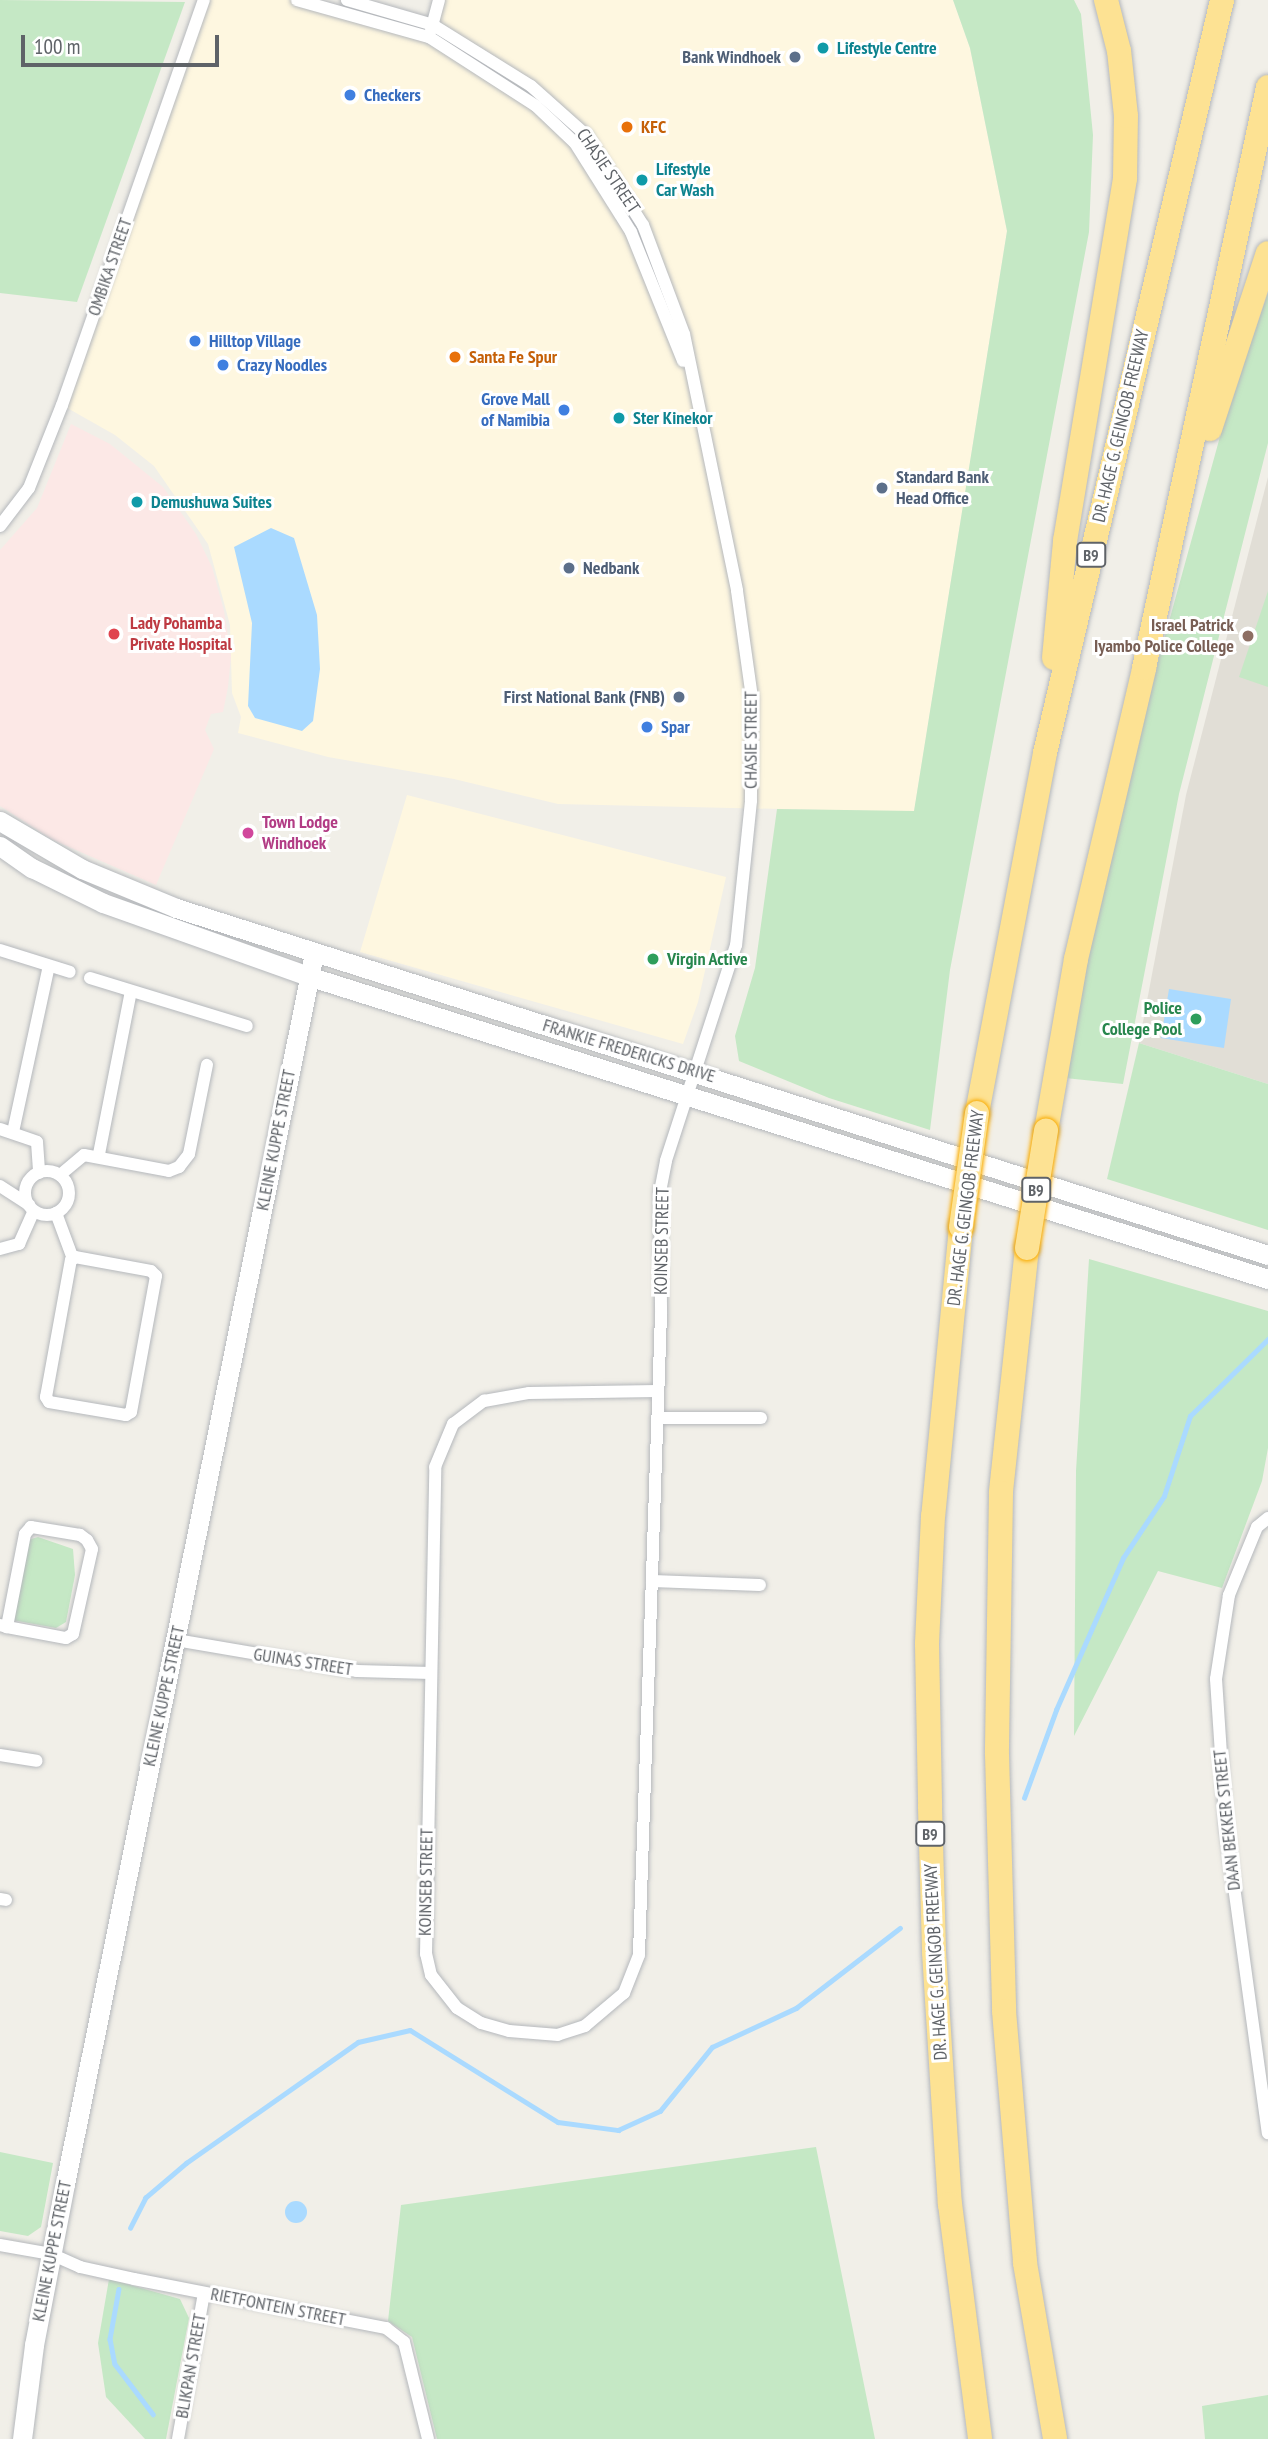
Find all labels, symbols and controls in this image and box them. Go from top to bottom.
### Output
scale bar [24,21,222,65]
text: 100 m [34,33,80,60]
place label: Lifestyle Centre [837,37,937,59]
marker: Lifestyle Centre [815,40,831,56]
place label: Bank Windhoek [681,46,781,68]
marker: Bank Windhoek [787,49,803,65]
place label: Checkers [364,84,421,106]
marker: Checkers [342,87,358,103]
place label: KFC [641,116,666,138]
marker: KFC [619,119,635,135]
street label: CHASIE STREET [572,124,644,218]
place label: Lifestyle Car Wash [656,159,714,202]
marker: Lifestyle Car Wash [634,172,650,188]
street label: OMBIKA STREET [83,215,137,319]
street label: DR. HAGE G. GEINGOB FREEWAY [1088,326,1154,526]
place label: Hilltop Village [209,330,301,352]
marker: Hilltop Village [187,333,203,349]
place label: Santa Fe Spur [469,346,557,368]
marker: Santa Fe Spur [447,349,463,365]
place label: Crazy Noodles [237,354,328,376]
marker: Crazy Noodles [215,357,231,373]
place label: Grove Mall of Namibia [481,389,550,432]
marker: Grove Mall of Namibia [556,402,572,418]
place label: Ster Kinekor [633,407,713,429]
marker: Ster Kinekor [611,410,627,426]
place label: Standard Bank Head Office [896,467,989,510]
marker: Standard Bank Head Office [874,480,890,496]
place label: Demushuwa Suites [151,491,272,513]
marker: Demushuwa Suites [129,494,145,510]
road number: B9 [1075,542,1107,568]
place label: Nedbank [583,557,639,579]
marker: Nedbank [561,560,577,576]
place label: Lady Pohamba Private Hospital [130,613,232,656]
place label: Israel Patrick Iyambo Police College [1094,615,1234,658]
marker: Lady Pohamba Private Hospital [104,624,124,644]
marker: Israel Patrick Iyambo Police College [1240,628,1256,644]
place label: First National Bank (FNB) [503,686,665,708]
marker: First National Bank (FNB) [671,689,687,705]
street label: CHASIE STREET [740,691,762,789]
place label: Spar [661,716,690,738]
marker: Spar [639,719,655,735]
place label: Town Lodge Windhoek [262,812,338,854]
marker: Town Lodge Windhoek [240,825,256,841]
place label: Virgin Active [667,948,748,970]
marker: Virgin Active [645,951,661,967]
place label: Police College Pool [1102,998,1182,1040]
marker: Police College Pool [1188,1011,1204,1027]
street label: FRANKIE FREDERICKS DRIVE [540,1014,718,1088]
street label: KLEINE KUPPE STREET [252,1068,300,1212]
street label: DR. HAGE G. GEINGOB FREEWAY [943,1108,989,1308]
road number: B9 [1020,1178,1052,1202]
street label: KOINSEB STREET [650,1187,674,1295]
street label: KLEINE KUPPE STREET [139,1624,189,1768]
street label: GUINAS STREET [252,1644,354,1680]
street label: DAAN BEKKER STREET [1209,1748,1245,1892]
road number: B9 [914,1822,946,1846]
street label: KOINSEB STREET [414,1828,438,1936]
street label: DR. HAGE G. GEINGOB FREEWAY [920,1862,952,2062]
street label: KLEINE KUPPE STREET [28,2179,76,2323]
street label: RIETFONTEIN STREET [209,2283,347,2331]
street label: BLIKPAN STREET [171,2312,211,2420]

